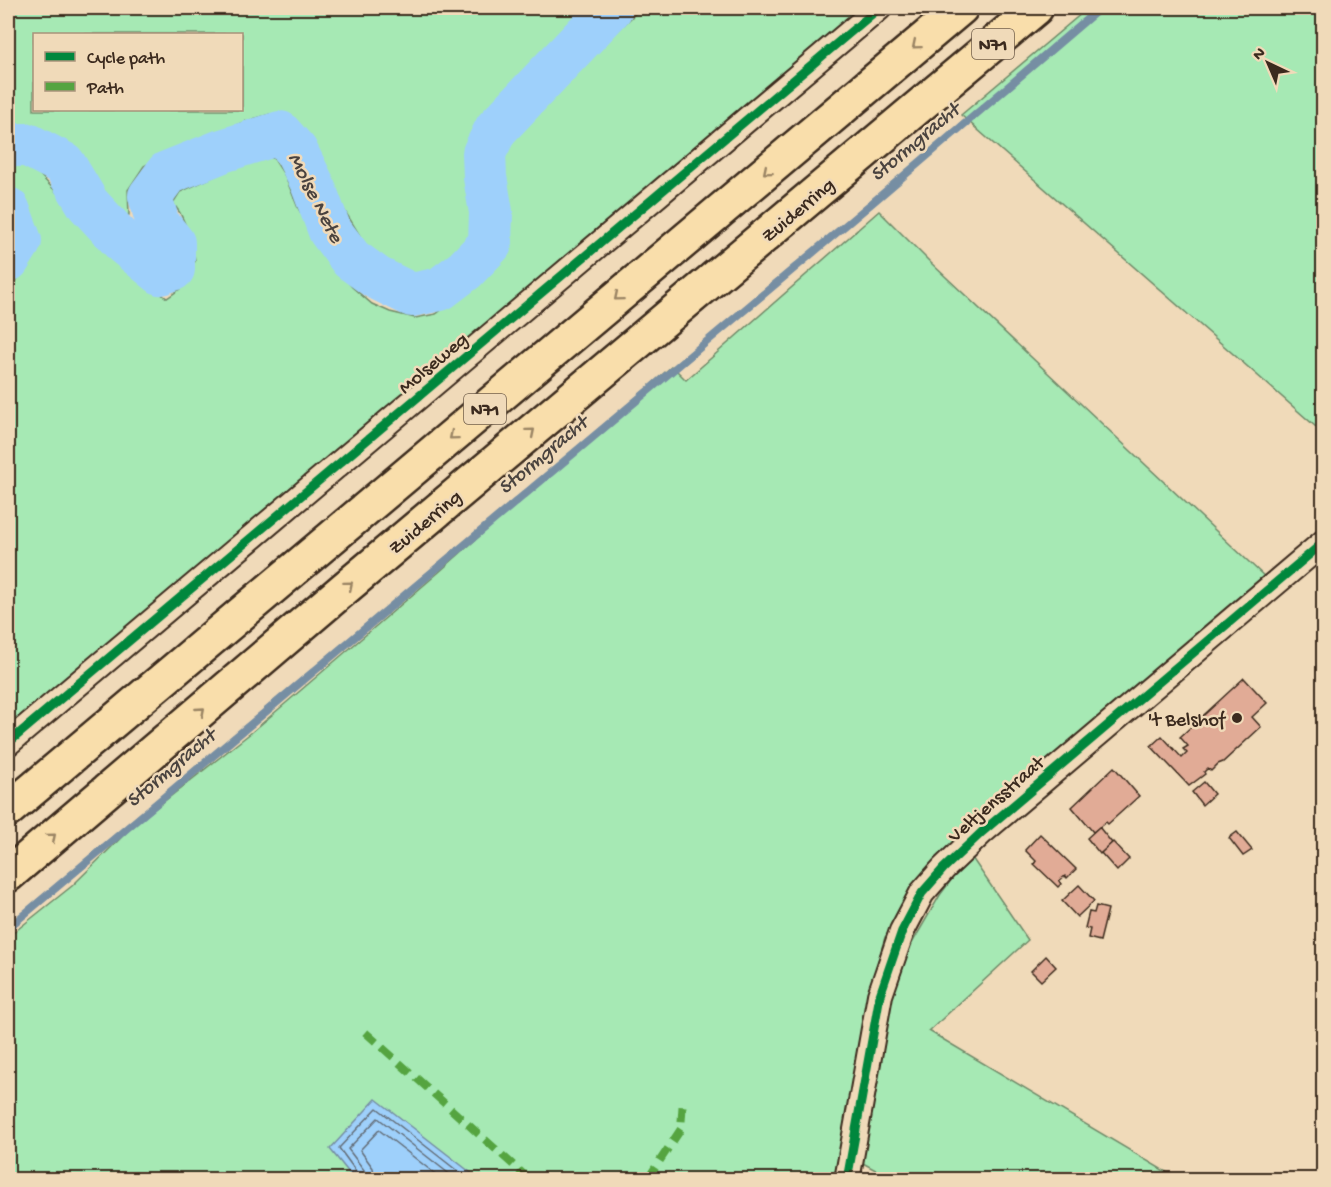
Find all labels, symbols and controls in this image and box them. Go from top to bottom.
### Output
road number: N71 [972,29,1014,59]
legend [33,33,243,111]
north arrow [1238,33,1298,93]
one-way arrow [912,38,923,49]
text: N [1250,44,1271,65]
text: Cycle path [87,49,165,70]
text: Path [86,79,124,100]
water label: Stormgracht [866,97,969,188]
water label: Molse Nete [281,149,348,249]
one-way arrow [763,164,774,175]
street label: Zuiderring [758,175,840,249]
one-way arrow [614,290,625,301]
street label: Molseweg [395,329,474,400]
road number: N71 [464,394,506,424]
water label: Stormgracht [494,410,597,501]
one-way arrow [524,428,535,439]
one-way arrow [449,429,460,440]
street label: Zuiderring [385,487,467,561]
one-way arrow [342,581,353,592]
one-way arrow [194,707,205,718]
place label: 't Belshof [1147,710,1227,733]
marker: 't Belshof [1230,711,1244,725]
water label: Stormgracht [122,723,225,814]
street label: Veltjensstraat [944,751,1052,849]
one-way arrow [45,834,56,845]

